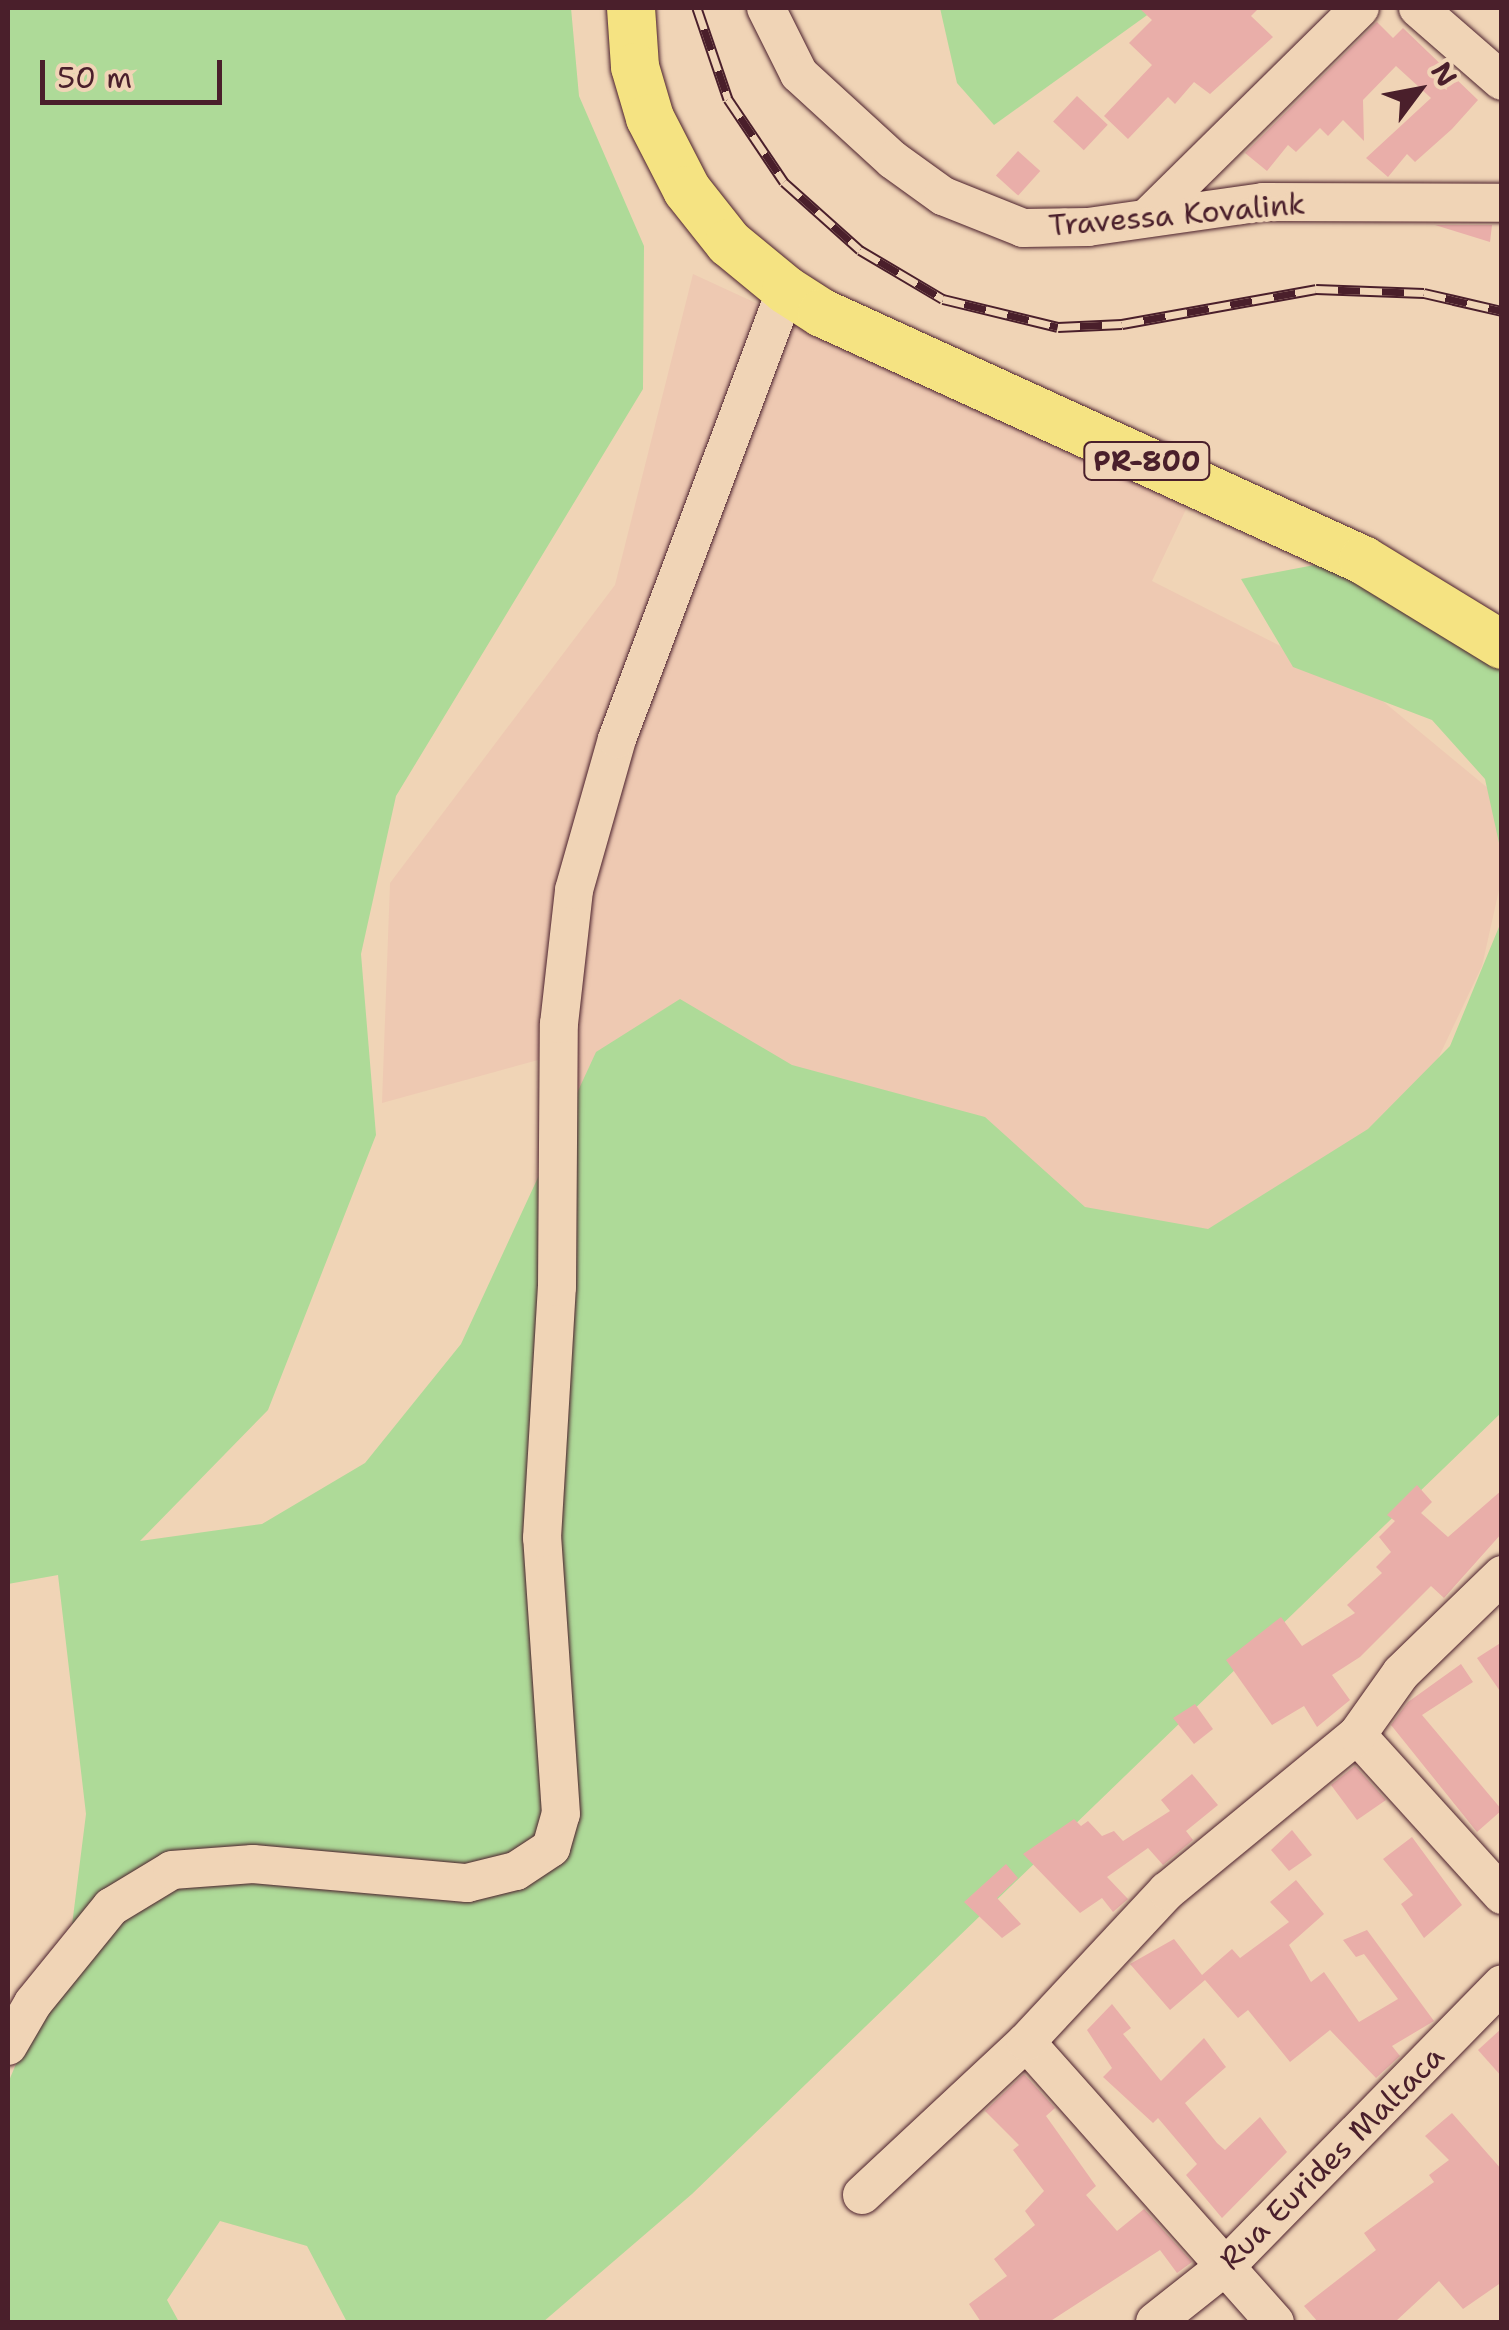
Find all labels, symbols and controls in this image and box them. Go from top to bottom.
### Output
scale bar [45,40,228,102]
north arrow [1369,40,1469,140]
text: N [1422,55,1466,94]
text: 50 m [57,57,132,98]
street label: Travessa Kovalink [1047,186,1307,244]
road number: PR-800 [1082,438,1212,484]
street label: Rua Eurides Maltaca [1212,2038,1452,2278]

